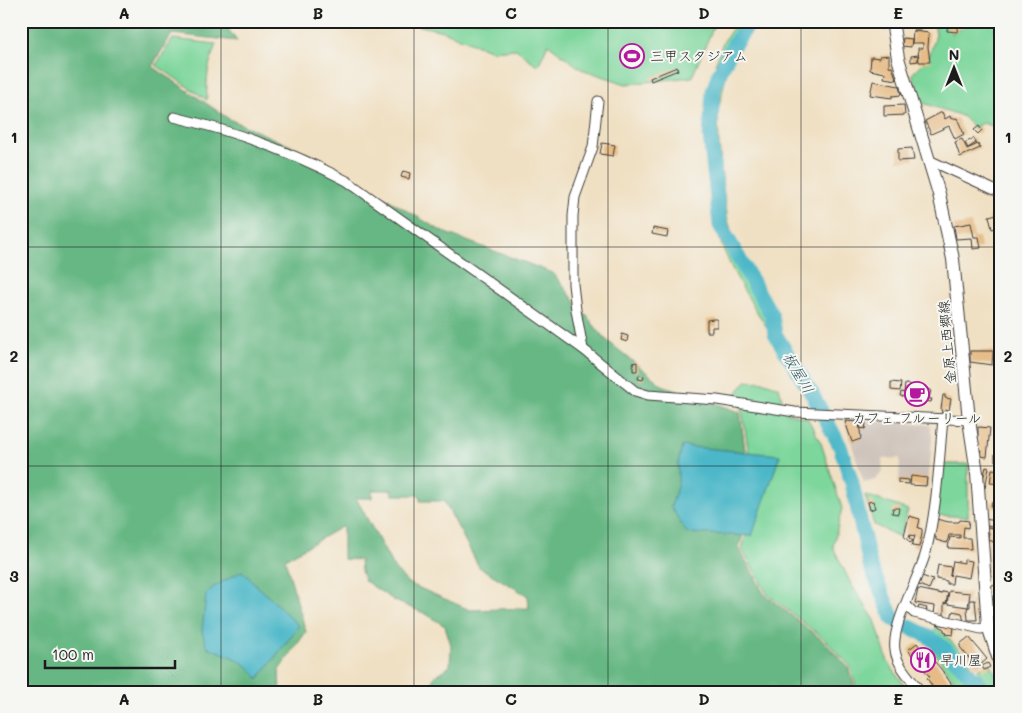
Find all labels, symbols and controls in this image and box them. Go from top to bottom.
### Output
text: A [118,2,130,23]
text: B [313,2,323,23]
text: C [505,2,517,23]
text: D [698,2,710,23]
text: E [893,2,903,23]
north arrow [930,42,980,92]
sports icon: 三甲スタジアム [619,43,645,69]
text: N [949,45,959,64]
place label: 三甲スタジアム [650,46,748,65]
text: 1 [10,126,18,147]
text: 1 [1004,126,1012,147]
street label: 金原上西郷線 [933,299,960,385]
text: 2 [10,345,19,366]
text: 2 [1004,345,1013,366]
water label: 板屋川 [779,348,819,397]
cafe icon: カフェ フルーリール [904,381,930,407]
place label: カフェ フルーリール [852,408,982,427]
text: 3 [9,565,19,586]
text: 3 [1003,565,1013,586]
scale bar [45,638,175,670]
text: 100 m [52,644,94,664]
restaurant icon: 早川屋 [910,647,936,673]
place label: 早川屋 [940,650,982,669]
text: A [118,688,130,709]
text: B [313,688,323,709]
text: C [505,688,517,709]
text: D [698,688,710,709]
text: E [893,688,903,709]

